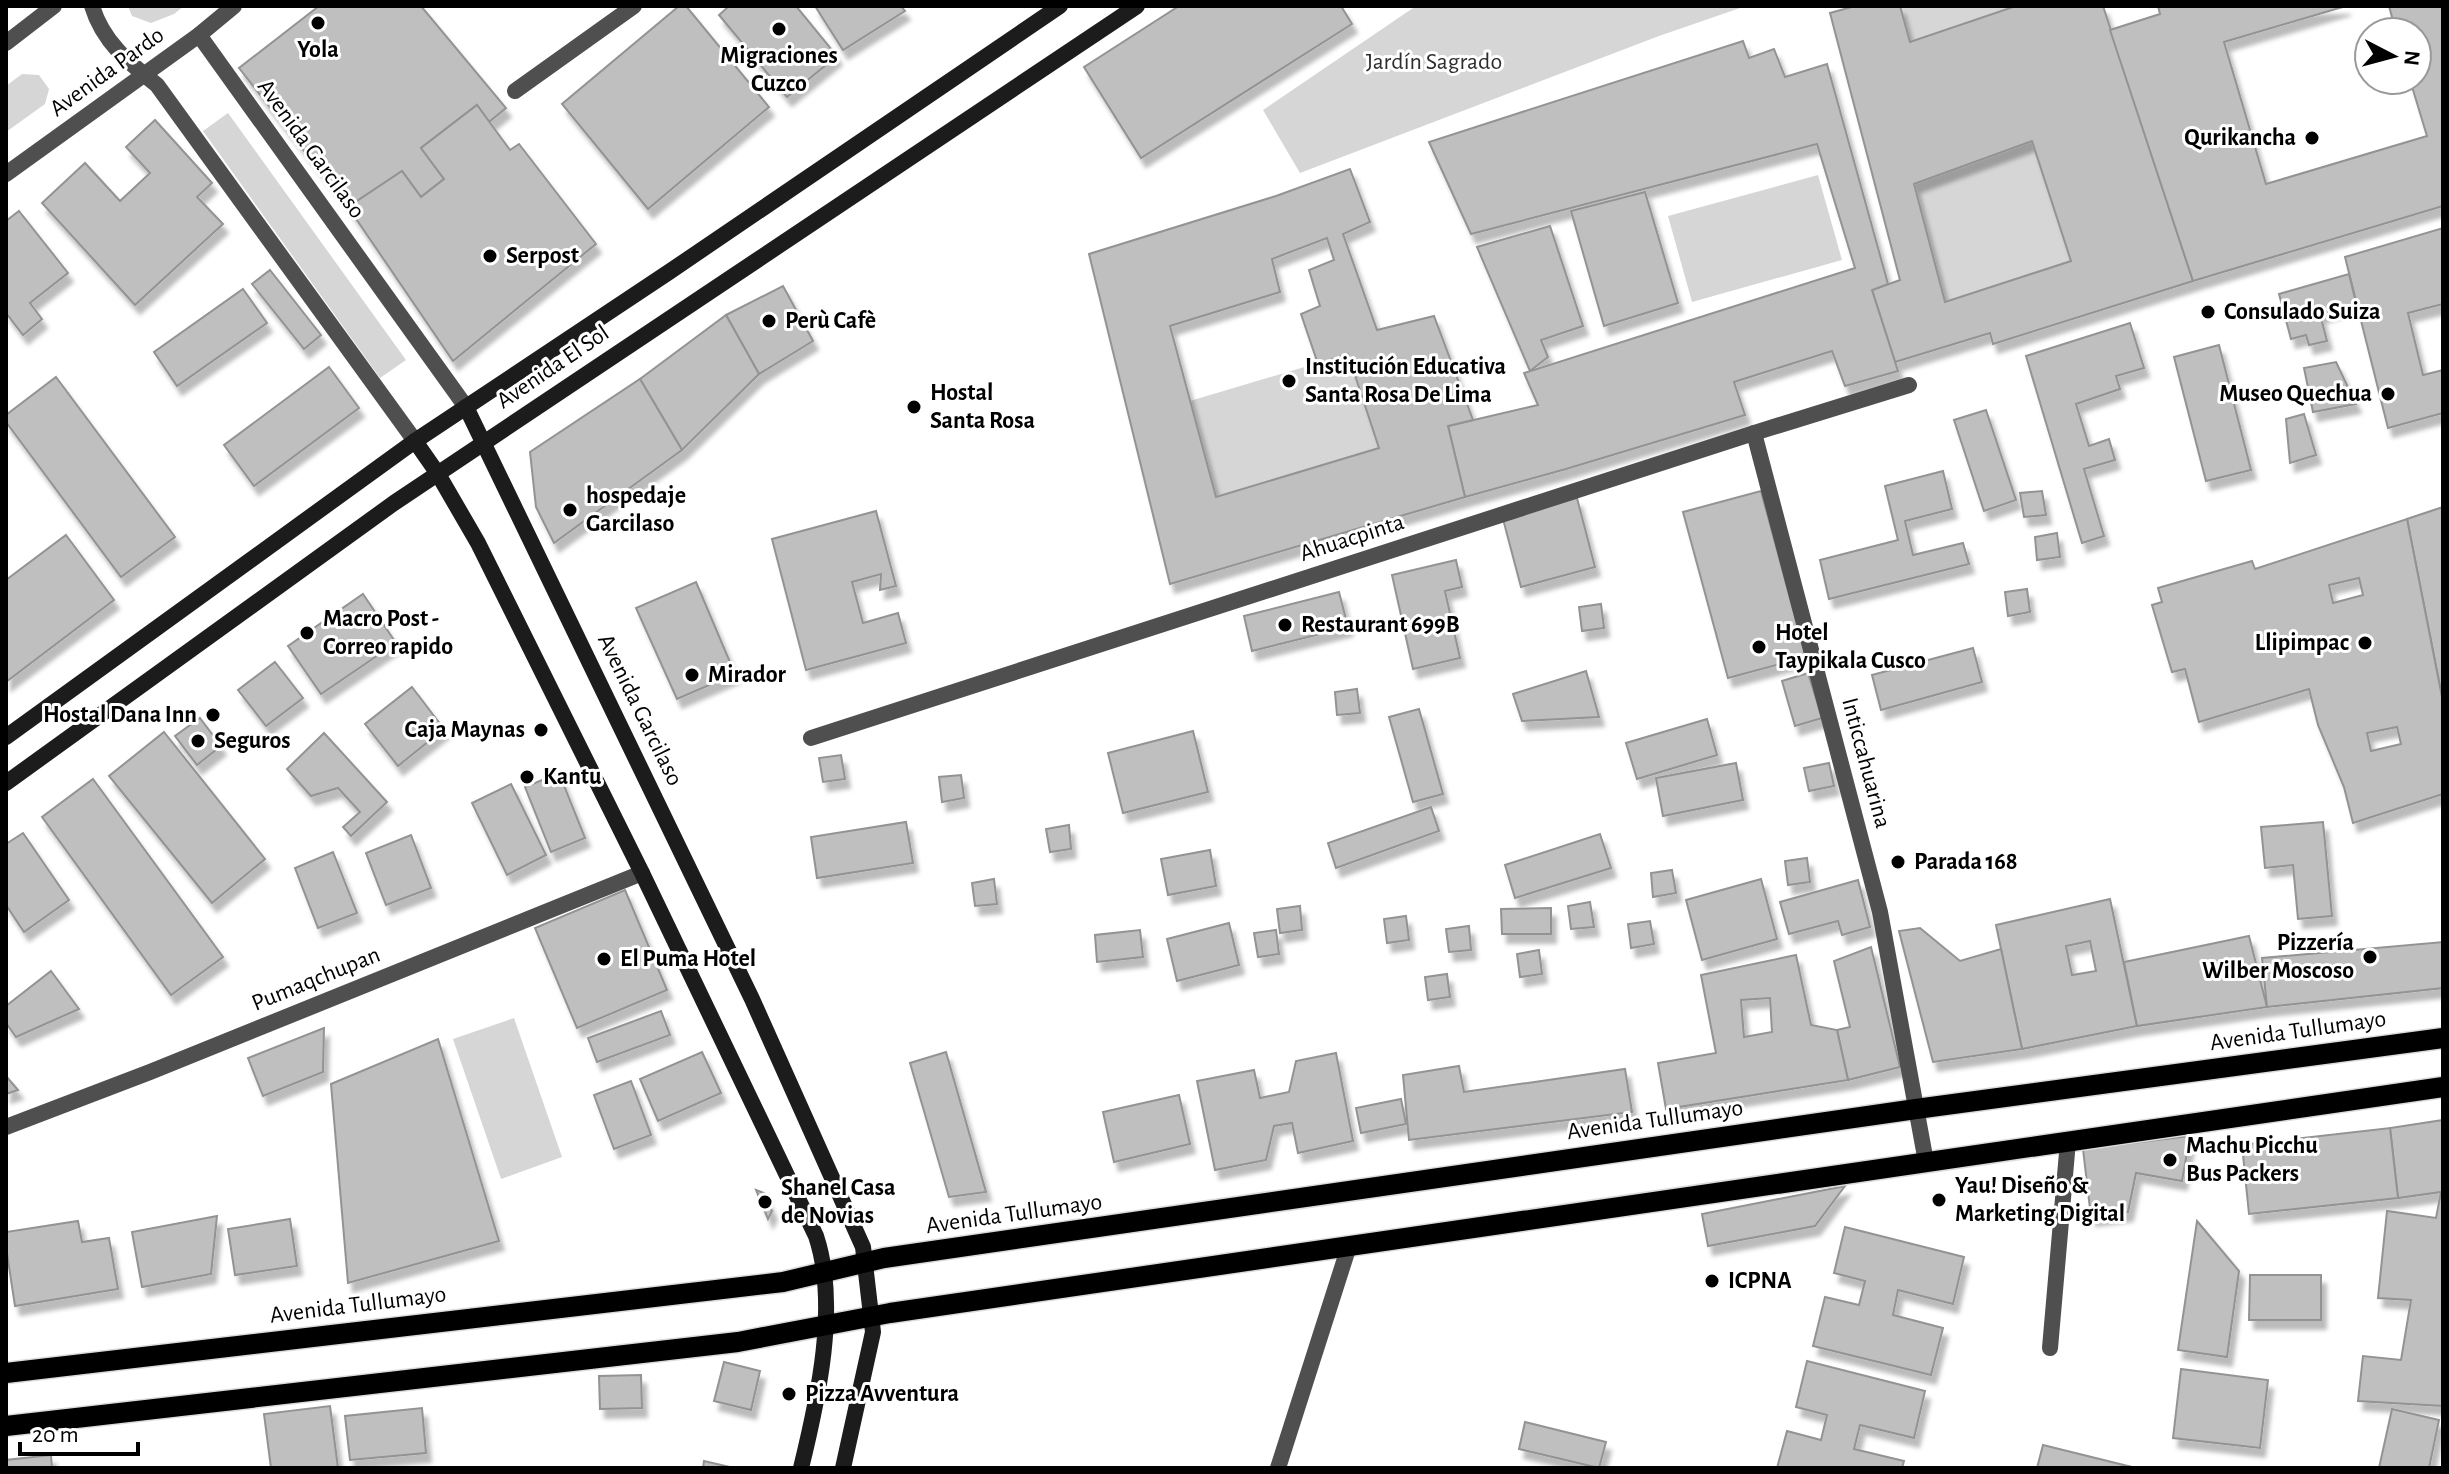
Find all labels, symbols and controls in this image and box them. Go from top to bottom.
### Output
marker: Yola [309,14,327,32]
north arrow [2353,16,2433,96]
marker: Migraciones Cuzco [770,20,788,38]
street label: Avenida Pardo [45,23,169,121]
place label: Yola [297,38,339,62]
place label: Migraciones Cuzco [720,44,838,96]
text: N [2400,49,2424,67]
park label: Jardín Sagrado [1366,50,1502,74]
street label: Avenida Garcilaso [253,75,369,223]
place label: Qurikancha [2184,126,2296,150]
marker: Qurikancha [2303,129,2321,147]
place label: Serpost [506,244,579,268]
marker: Serpost [481,247,499,265]
place label: Consulado Suiza [2224,300,2381,324]
marker: Consulado Suiza [2199,303,2217,321]
place label: Perù Cafè [785,309,876,333]
marker: Perù Cafè [760,312,778,330]
street label: Avenida El Sol [492,321,614,413]
place label: Institución Educativa Santa Rosa De Lima [1305,355,1506,407]
marker: Institución Educativa Santa Rosa De Lima [1280,372,1298,390]
place label: Hostal Santa Rosa [930,381,1035,433]
place label: Museo Quechua [2219,382,2372,406]
marker: Museo Quechua [2379,385,2397,403]
marker: Hostal Santa Rosa [905,398,923,416]
place label: hospedaje Garcilaso [586,484,686,536]
marker: hospedaje Garcilaso [561,501,579,519]
street label: Ahuacpinta [1297,510,1407,566]
place label: Macro Post - Correo rapido [323,607,453,659]
place label: Restaurant 699B [1301,613,1460,637]
marker: Restaurant 699B [1276,616,1294,634]
place label: Hotel Taypikala Cusco [1775,621,1926,673]
marker: Macro Post - Correo rapido [298,624,316,642]
street label: Avenida Garcilaso [593,630,687,790]
place label: Llipimpac [2255,631,2349,655]
marker: Llipimpac [2356,634,2374,652]
marker: Hotel Taypikala Cusco [1750,638,1768,656]
place label: Mirador [708,663,786,687]
marker: Mirador [683,666,701,684]
street label: Inticcahuarina [1837,695,1895,831]
place label: Hostal Dana Inn [43,703,197,727]
marker: Hostal Dana Inn [204,706,222,724]
place label: Caja Maynas [405,718,525,742]
marker: Caja Maynas [532,721,550,739]
place label: Seguros [214,729,290,753]
marker: Seguros [189,732,207,750]
place label: Kantu [543,765,602,789]
marker: Kantu [518,768,536,786]
place label: Parada 168 [1914,850,2018,874]
marker: Parada 168 [1889,853,1907,871]
place label: Pizzería Wilber Moscoso [2202,931,2354,983]
street label: Pumaqchupan [248,942,384,1016]
place label: El Puma Hotel [620,947,756,971]
marker: Pizzería Wilber Moscoso [2361,948,2379,966]
marker: El Puma Hotel [595,950,613,968]
street label: Avenida Tullumayo [2208,1007,2388,1055]
street label: Avenida Tullumayo [1565,1096,1745,1144]
place label: Machu Picchu Bus Packers [2186,1134,2318,1186]
marker: Machu Picchu Bus Packers [2161,1151,2179,1169]
place label: Yau! Diseño & Marketing Digital [1955,1174,2125,1226]
place label: Shanel Casa de Novias [781,1176,896,1228]
street label: Avenida Tullumayo [924,1190,1104,1238]
marker: Yau! Diseño & Marketing Digital [1930,1191,1948,1209]
marker: Shanel Casa de Novias [756,1193,774,1211]
place label: ICPNA [1728,1269,1792,1293]
marker: ICPNA [1703,1272,1721,1290]
street label: Avenida Tullumayo [268,1282,448,1328]
place label: Pizza Avventura [805,1382,959,1406]
marker: Pizza Avventura [780,1385,798,1403]
scale bar [20,1406,138,1456]
text: 20 m [32,1423,79,1447]

